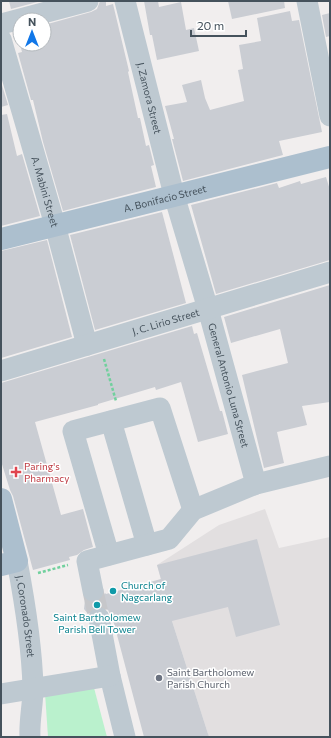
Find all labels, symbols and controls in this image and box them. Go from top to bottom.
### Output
north arrow [12,12,52,52]
scale bar [191,12,246,38]
text: N [28,15,36,28]
text: 20 m [197,18,224,32]
street label: J. Zamora Street [135,61,164,135]
street label: A. Mabini Street [29,155,61,228]
street label: A. Bonifacio Street [122,182,208,214]
street label: J. C. Lirio Street [131,306,201,337]
street label: General Antonio Luna Street [206,322,252,449]
place label: Paring's Pharmacy [24,460,69,484]
marker: Paring's Pharmacy [11,467,21,477]
street label: J. Coronado Street [14,574,37,658]
place label: Church of Nagcarlang [121,579,173,603]
marker: Church of Nagcarlang [108,586,118,596]
marker: Saint Bartholomew Parish Bell Tower [92,600,102,610]
place label: Saint Bartholomew Parish Bell Tower [53,611,141,635]
place label: Saint Bartholomew Parish Church [167,666,254,690]
marker: Saint Bartholomew Parish Church [154,673,164,683]

